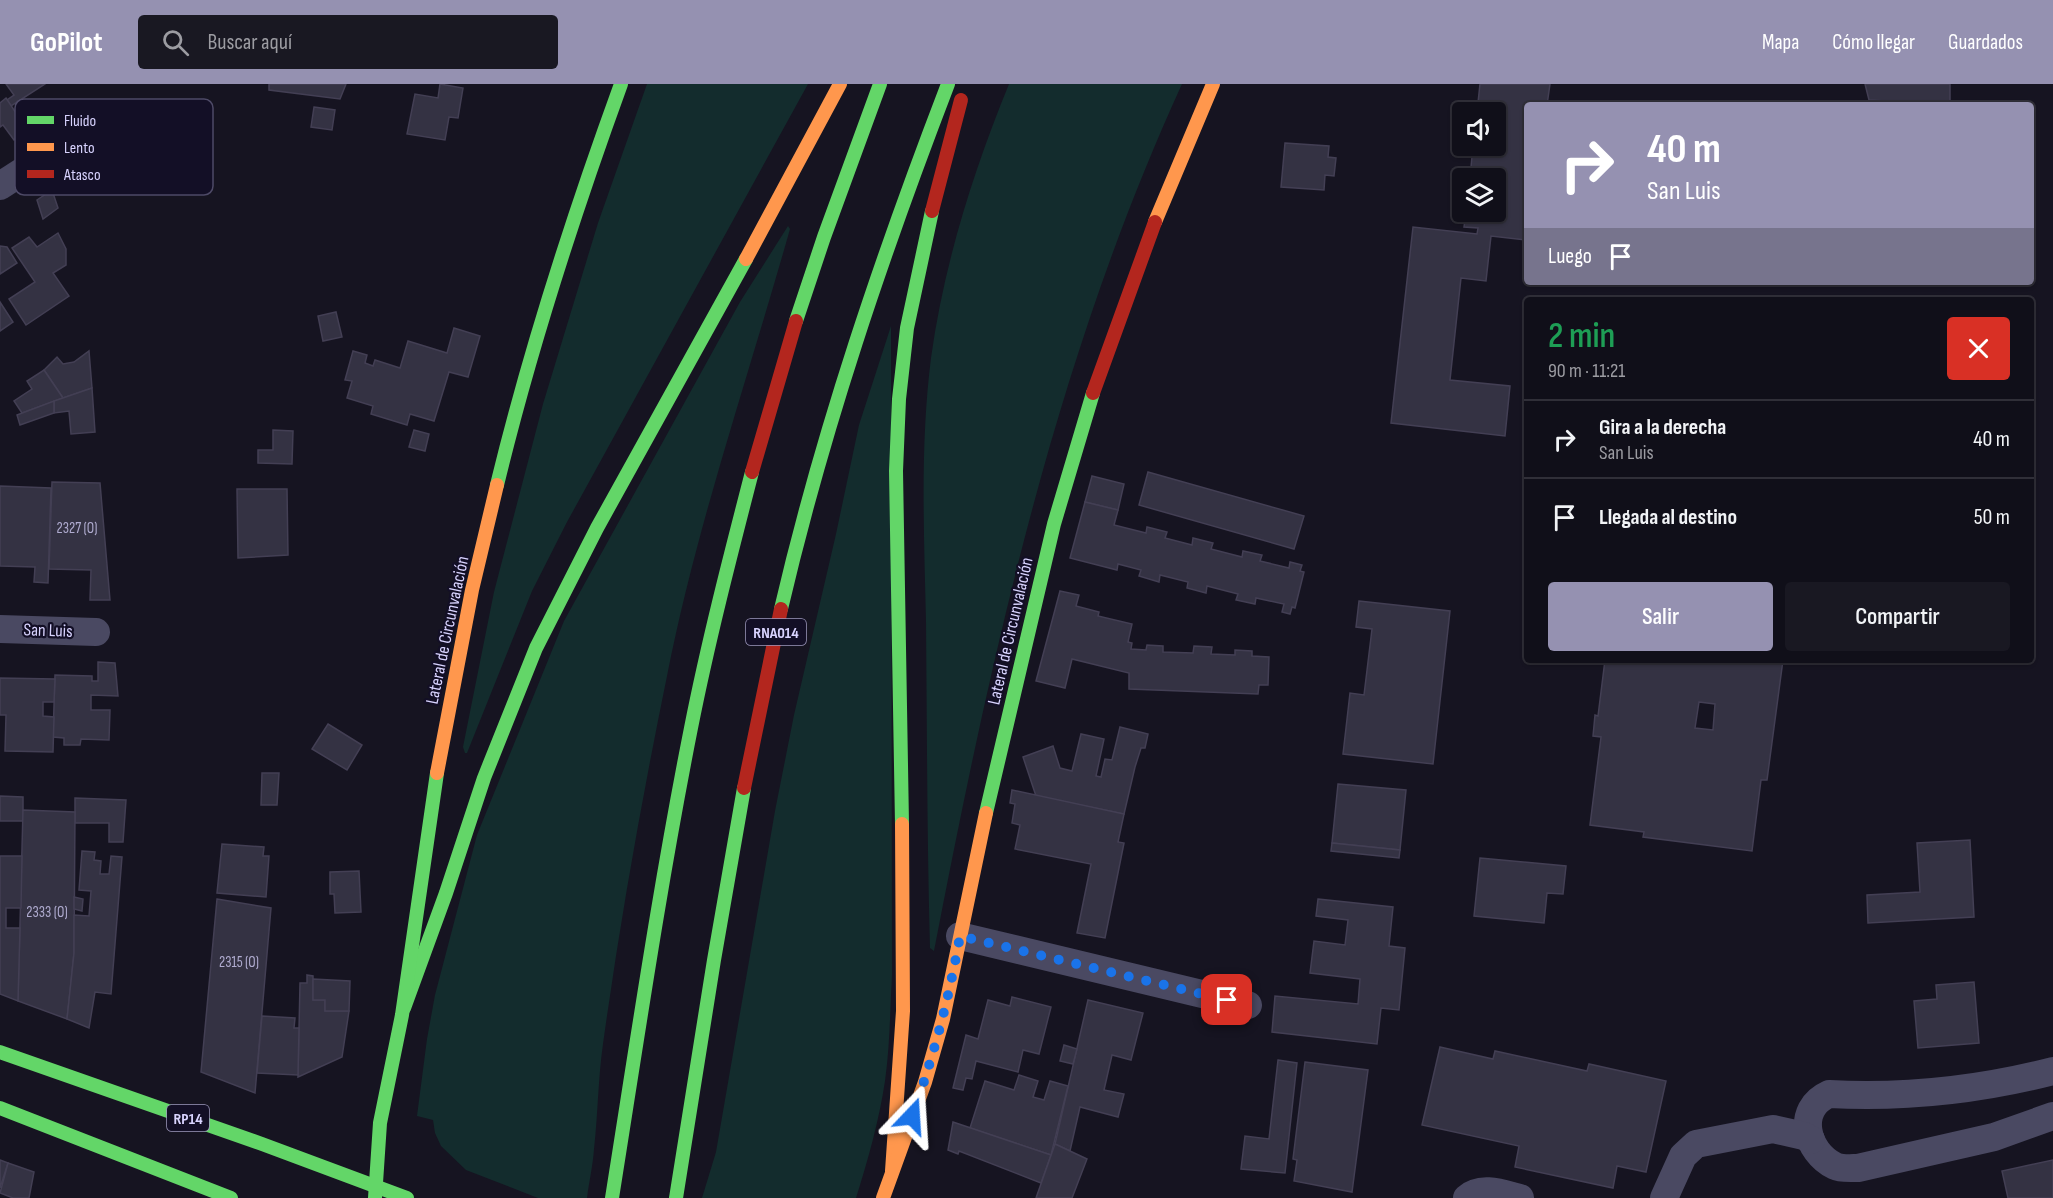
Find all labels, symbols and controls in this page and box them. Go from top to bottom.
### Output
search box [138,15,558,69]
text: GoPilot [30,26,102,59]
icon: search [159,26,192,59]
text: Buscar aquí [207,29,292,56]
text: Mapa [1762,30,1799,55]
text: Cómo llegar [1832,30,1915,55]
text: Guardados [1948,30,2023,55]
legend [15,99,213,195]
map controls [1452,102,1506,222]
button: sound [1452,102,1506,156]
text: Fluido [64,112,96,131]
text: 40 m [1647,124,1721,175]
icon: right [1548,126,1626,204]
text: Lento [64,139,95,158]
text: Atasco [63,166,101,185]
button: layers [1452,168,1506,222]
text: San Luis [1647,175,1721,207]
icon: arrive [1604,240,1637,273]
text: Luego [1548,243,1592,270]
text: 2 min [1548,315,1615,358]
button: close [1947,317,2010,380]
text: 90 m · 11:21 [1548,359,1625,383]
text: Gira a la derecha [1599,414,1726,441]
icon: right [1548,423,1581,456]
text: 40 m [1973,426,2010,453]
text: San Luis [1599,441,1654,465]
icon: arrive [1548,501,1581,534]
text: Llegada al destino [1599,504,1737,531]
text: 50 m [1974,504,2010,531]
house number: 2327 (O) [57,519,97,538]
street label: Lateral de Circunvalación [422,554,473,706]
street label: Lateral de Circunvalación [983,555,1038,707]
button: Salir [1548,582,1773,651]
button: Compartir [1785,582,2010,651]
street label: San Luis [23,619,73,642]
road number: RNA014 [746,619,806,645]
house number: 2333 (O) [26,903,68,922]
house number: 2315 (O) [219,953,259,972]
pin [1201,974,1252,1025]
icon: arrive [1210,983,1243,1016]
position arrow [880,1084,944,1148]
road number: RP14 [167,1105,209,1131]

